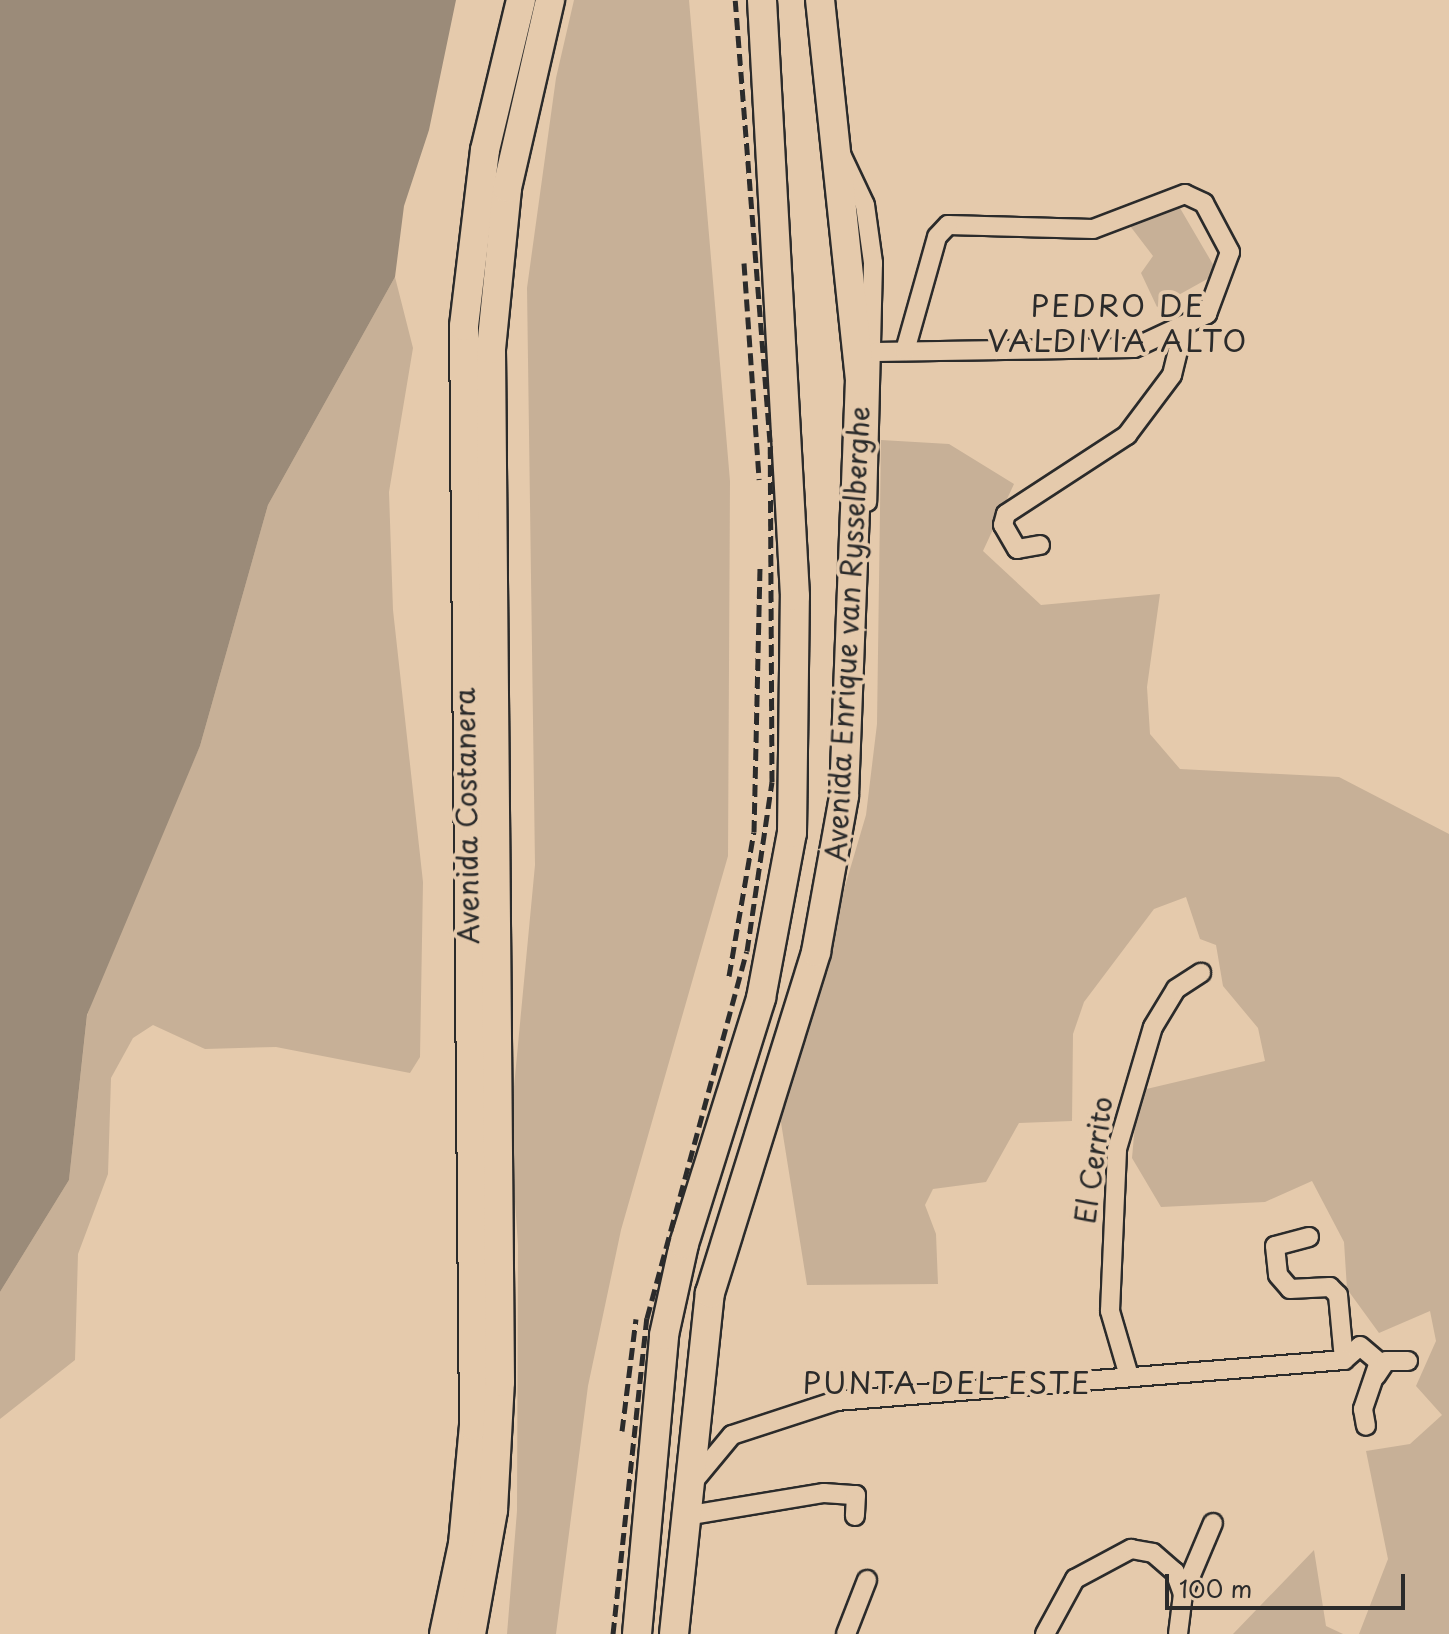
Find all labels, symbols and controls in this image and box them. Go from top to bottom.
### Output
district label: PEDRO DE VALDIVIA ALTO [989,287,1247,358]
street label: Avenida Enrique van Rysselberghe [818,405,876,863]
street label: Avenida Costanera [447,687,485,945]
street label: El Cerrito [1067,1094,1119,1226]
district label: PUNTA DEL ESTE [802,1364,1092,1400]
scale bar [1169,1558,1409,1608]
text: 100 m [1179,1570,1252,1606]

